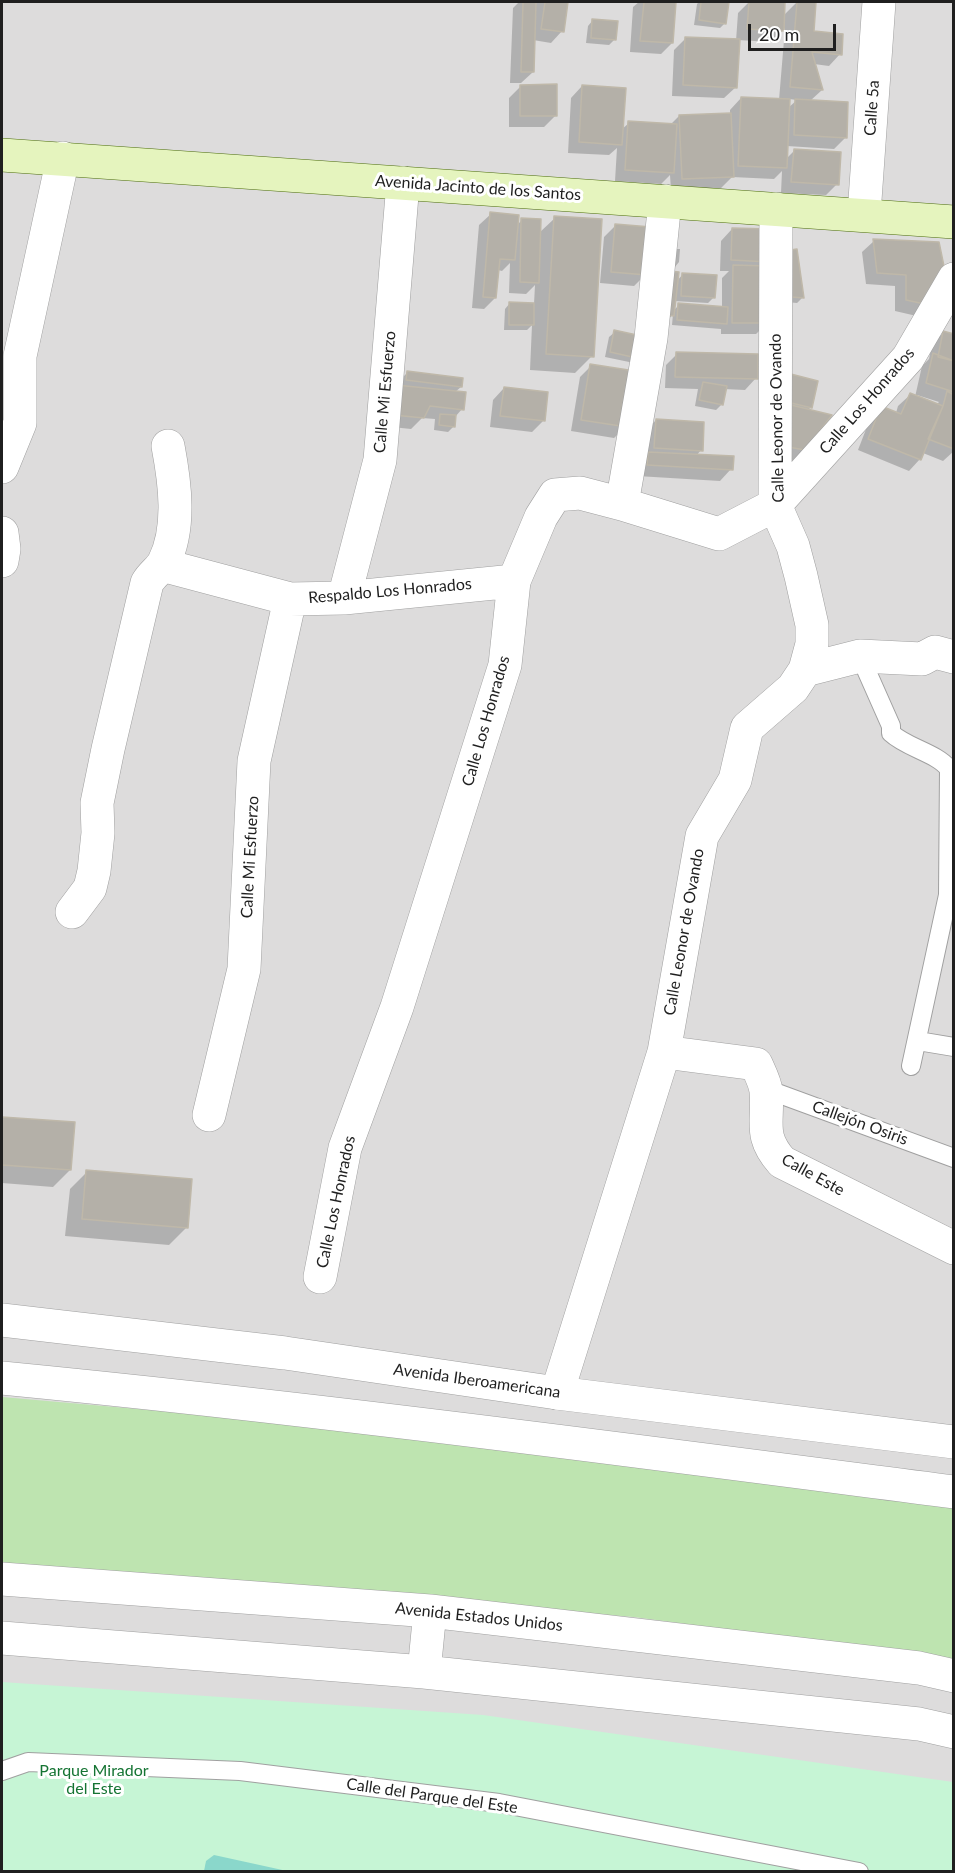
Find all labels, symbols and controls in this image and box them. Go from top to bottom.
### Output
scale bar [751,12,840,50]
text: 20 m [759,23,799,45]
street label: Calle 5a [860,79,884,137]
street label: Avenida Jacinto de los Santos [374,171,582,205]
street label: Calle Mi Esfuerzo [370,330,400,454]
street label: Calle Leonor de Ovando [766,333,788,503]
street label: Calle Los Honrados [815,344,919,458]
street label: Respaldo Los Honrados [307,574,473,608]
street label: Calle Los Honrados [458,653,514,789]
street label: Calle Mi Esfuerzo [237,795,263,919]
street label: Calle Leonor de Ovando [660,847,708,1017]
street label: Callejón Osiris [809,1097,911,1149]
street label: Calle Los Honrados [313,1134,359,1270]
street label: Calle Este [778,1150,848,1200]
street label: Avenida Iberoamericana [392,1360,562,1402]
street label: Avenida Estados Unidos [394,1599,564,1635]
park label: Parque Mirador del Este [39,1761,149,1799]
street label: Calle del Parque del Este [345,1774,519,1818]

